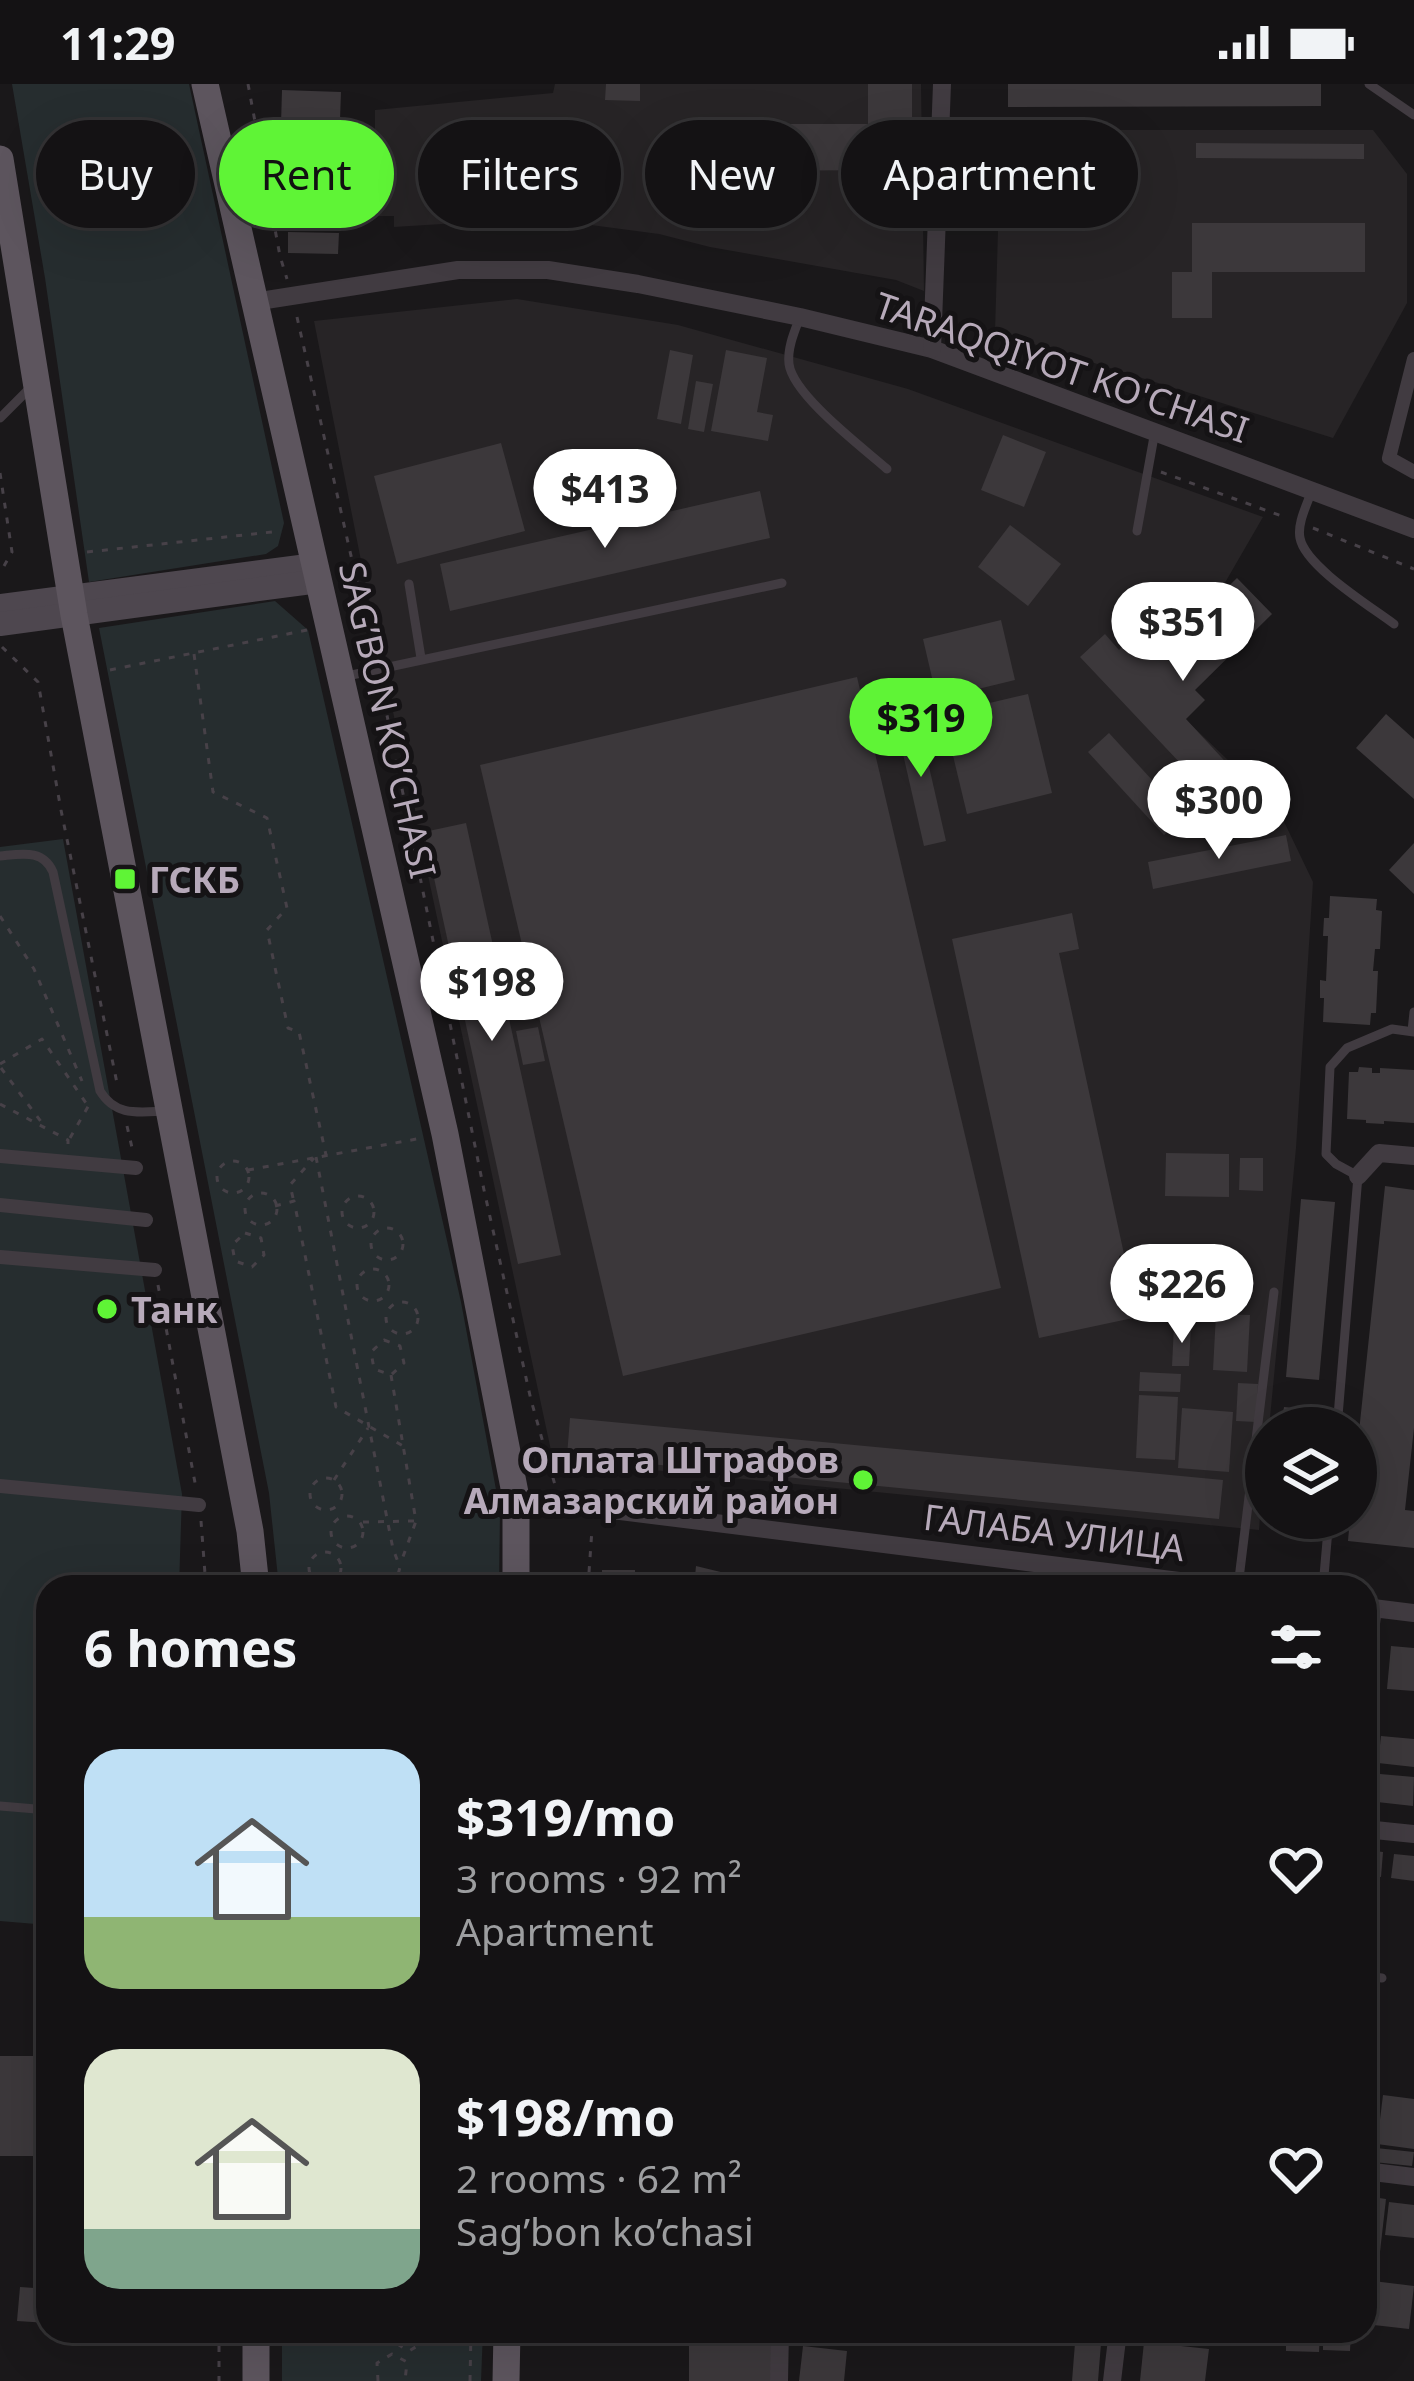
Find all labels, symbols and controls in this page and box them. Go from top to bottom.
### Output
text: 11:29 [60,12,176,73]
chip: Buy [36,120,195,228]
chip: Rent [219,120,394,228]
chip: Filters [418,120,621,228]
chip: New [645,120,817,228]
chip: Apartment [841,120,1138,228]
street label: TARAQQIYOT KO'CHASI [869,280,1255,454]
pin: $413 [534,449,676,551]
text: $413 [560,461,650,514]
street label: SAG’BON KO’CHASI [328,557,448,883]
pin: $351 [1112,582,1254,684]
text: $351 [1138,594,1228,647]
pin: $319 [850,678,992,780]
text: $319 [876,690,966,743]
pin: $300 [1148,760,1290,862]
text: $300 [1174,772,1264,825]
place label: ГСКБ [149,855,240,904]
marker: ГСКБ [112,866,138,892]
pin: $198 [421,942,563,1044]
text: $198 [447,954,537,1007]
pin: $226 [1111,1244,1253,1346]
text: $226 [1137,1256,1227,1309]
place label: Танк [131,1285,218,1334]
marker: Танк [94,1296,120,1322]
map controls [1245,1407,1377,1539]
button: layers [1245,1407,1377,1539]
place label: Оплата Штрафов Aлмазарский район [464,1435,839,1525]
marker: Оплата Штрафов Aлмазарский район [850,1467,876,1493]
street label: ГАЛАБА УЛИЦА [921,1492,1187,1572]
text: 6 homes [84,1612,297,1682]
icon: filters [1263,1614,1329,1680]
text: $319/mo [456,1781,675,1851]
icon: home [180,1797,324,1941]
icon: heart [1263,1836,1329,1902]
text: 3 rooms · 92 m² [456,1851,742,1904]
text: Apartment [456,1904,654,1957]
text: $198/mo [456,2081,675,2151]
icon: home [180,2097,324,2241]
icon: heart [1263,2136,1329,2202]
text: 2 rooms · 62 m² [456,2151,742,2204]
text: Sag’bon ko’chasi [456,2204,754,2257]

